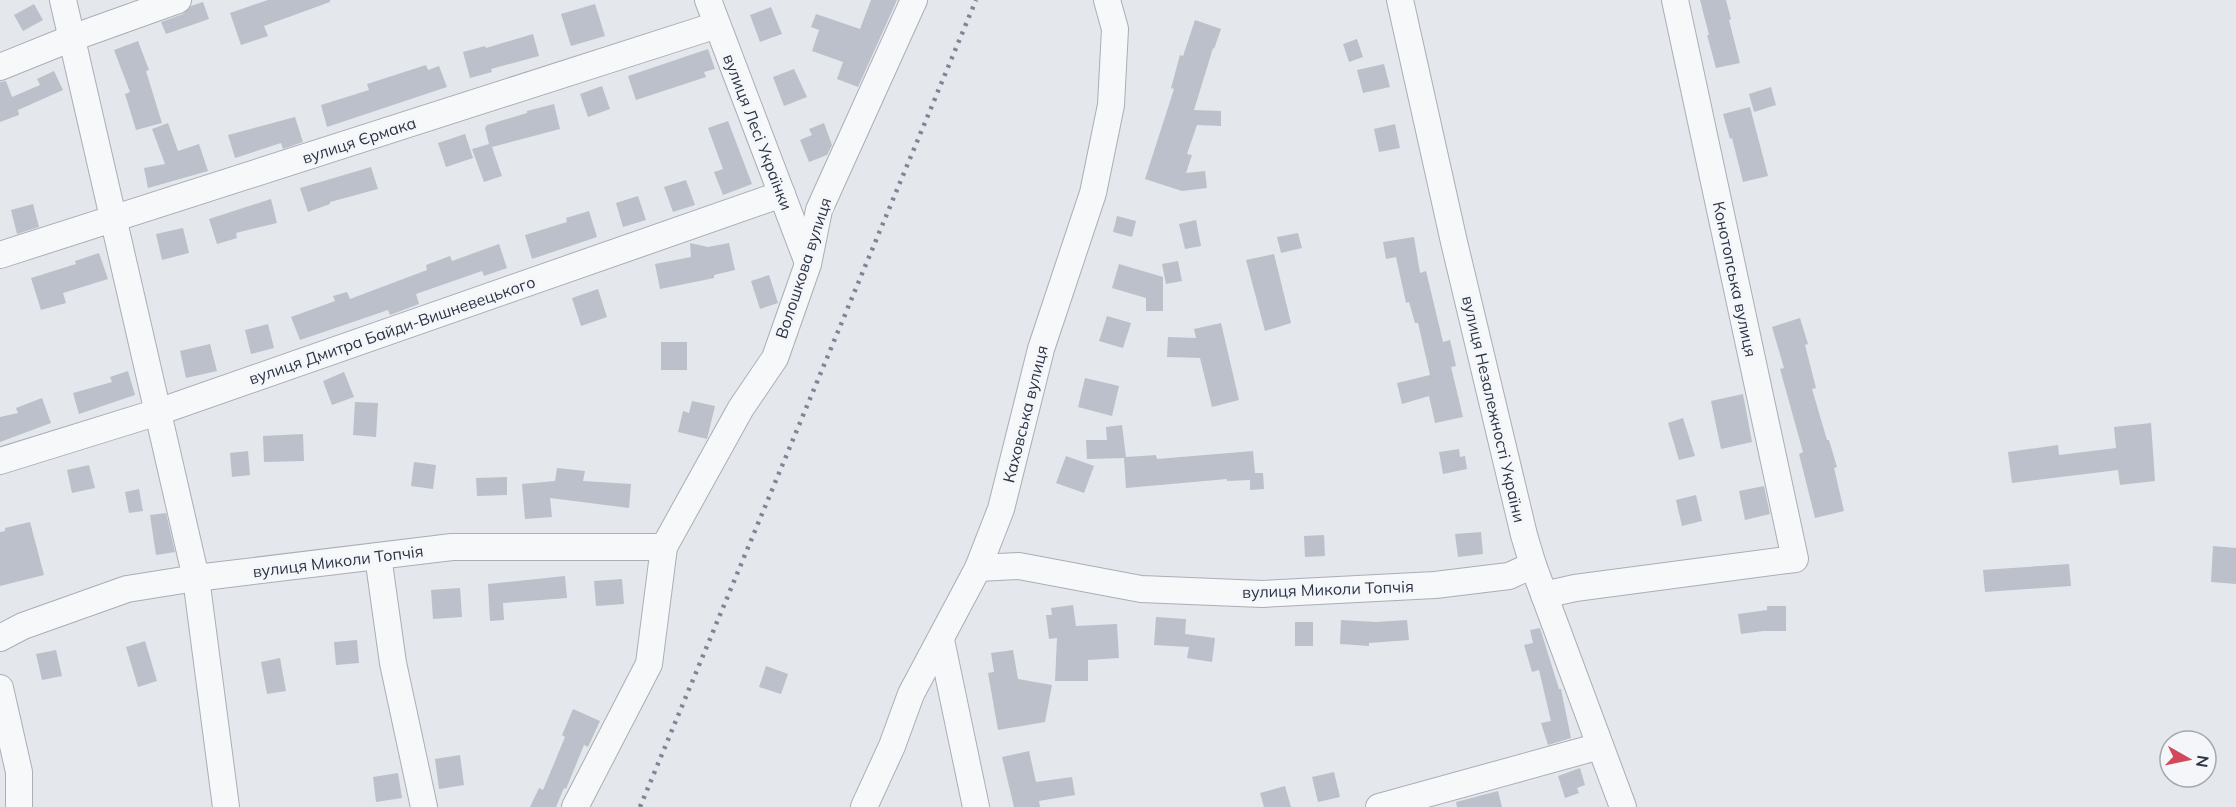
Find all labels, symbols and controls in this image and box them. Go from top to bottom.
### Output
street label: вулиця Лесі Українки [719,51,797,213]
street label: вулиця Єрмака [300,112,418,168]
street label: Волошкова вулиця [771,195,835,341]
street label: Конотопська вулиця [1709,199,1761,359]
street label: вулиця Дмитра Байди-Вишневецького [246,271,538,389]
street label: вулиця Незалежності України [1458,294,1530,524]
street label: Каховська вулиця [998,343,1052,485]
street label: вулиця Миколи Топчія [251,541,425,581]
street label: вулиця Миколи Топчія [1242,576,1414,602]
north arrow [2158,729,2218,789]
text: N [2192,754,2214,769]

